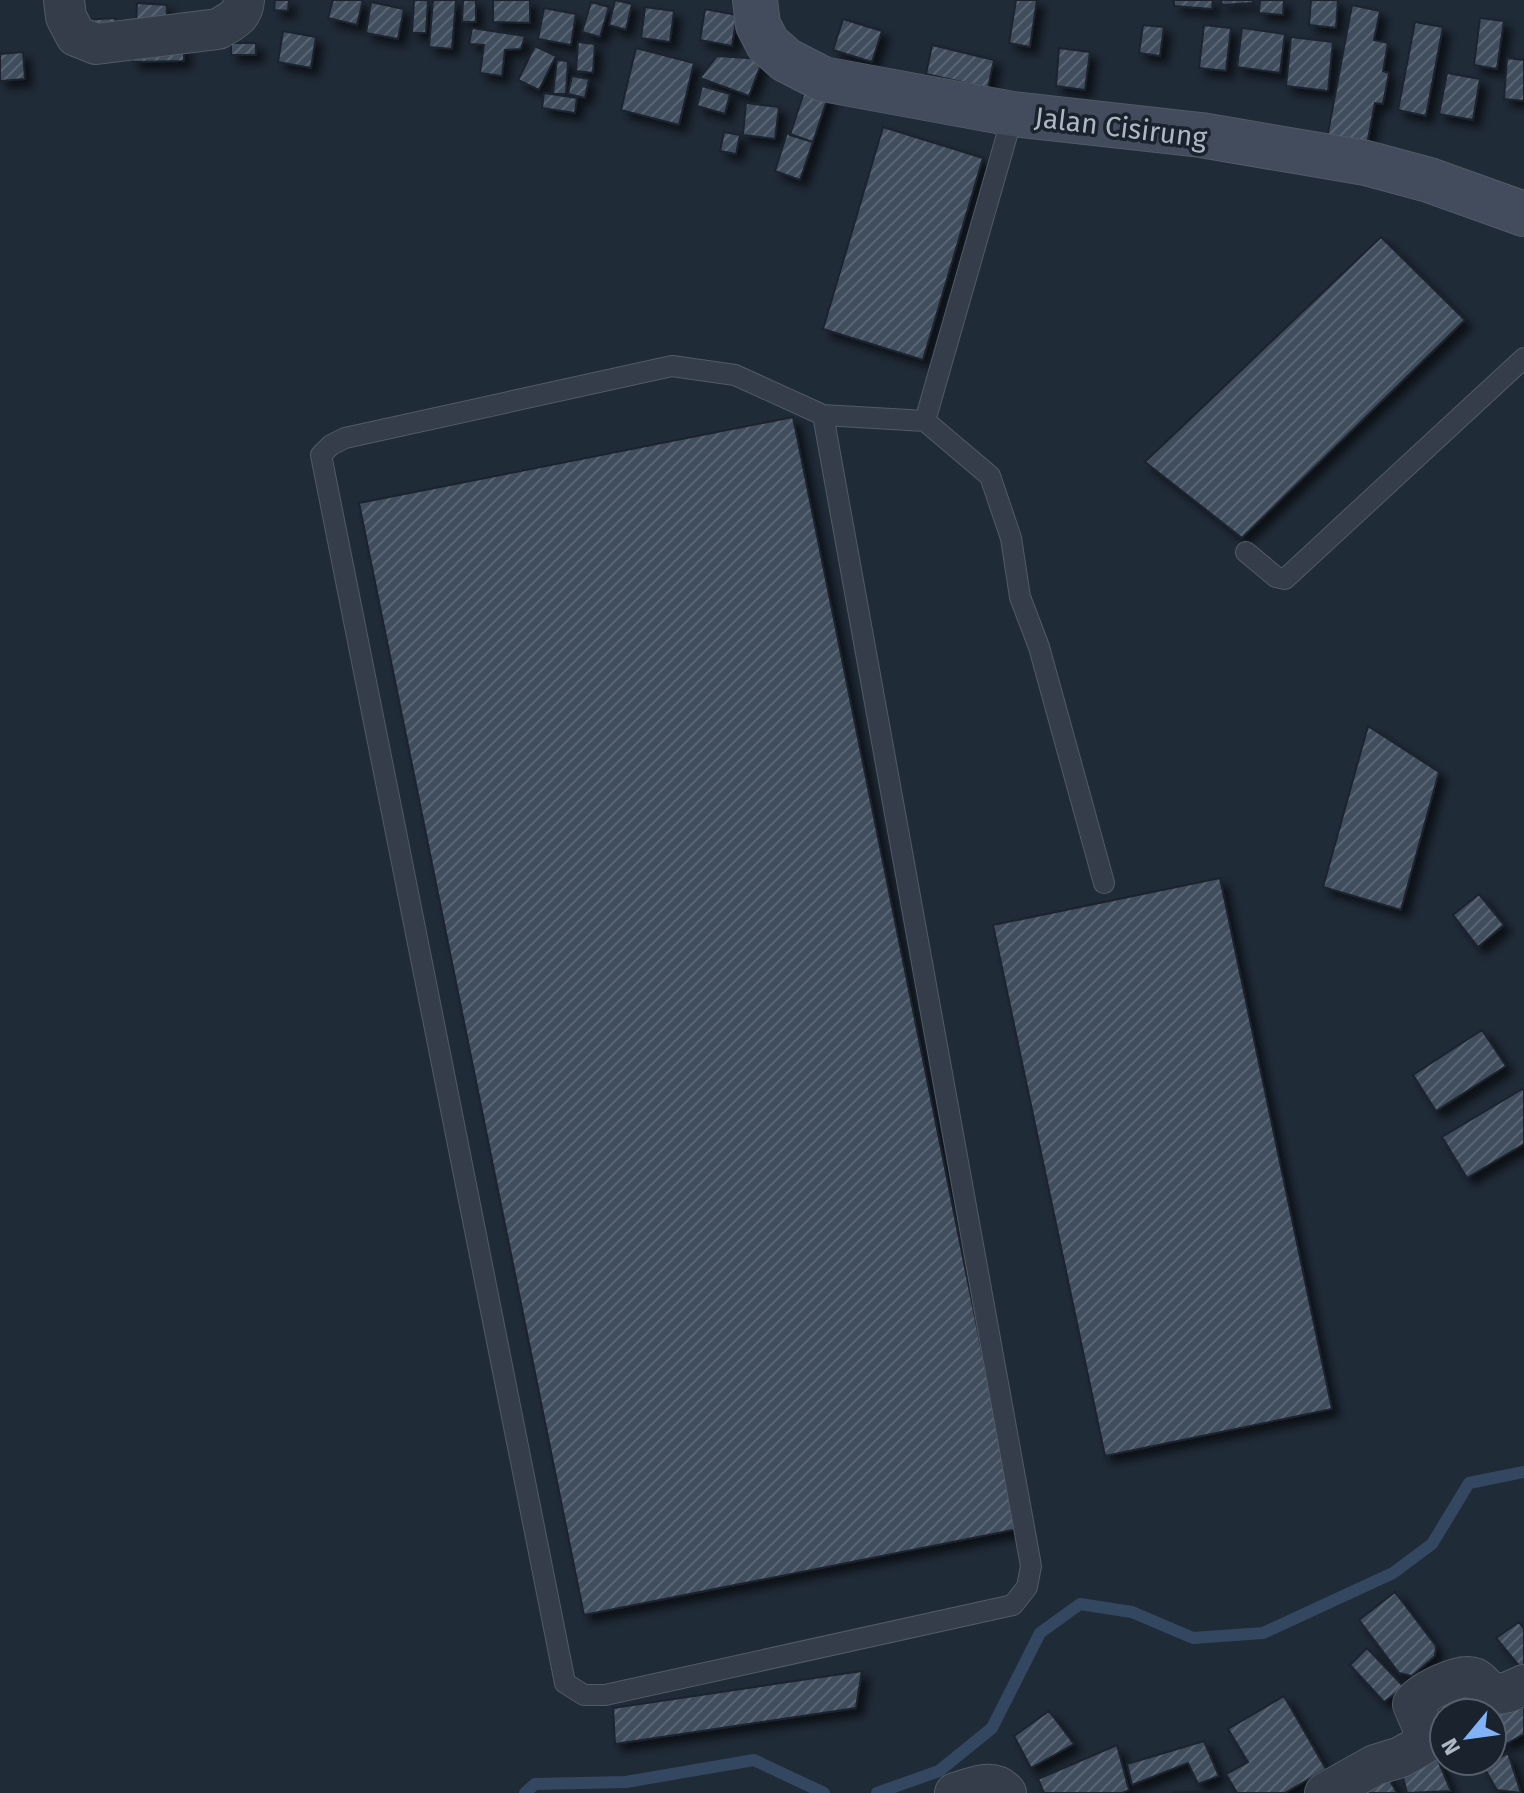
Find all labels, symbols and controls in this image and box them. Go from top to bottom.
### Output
street label: Jalan Cisirung [1033,101,1209,154]
north arrow [1428,1697,1508,1777]
text: N [1436,1734,1466,1759]

